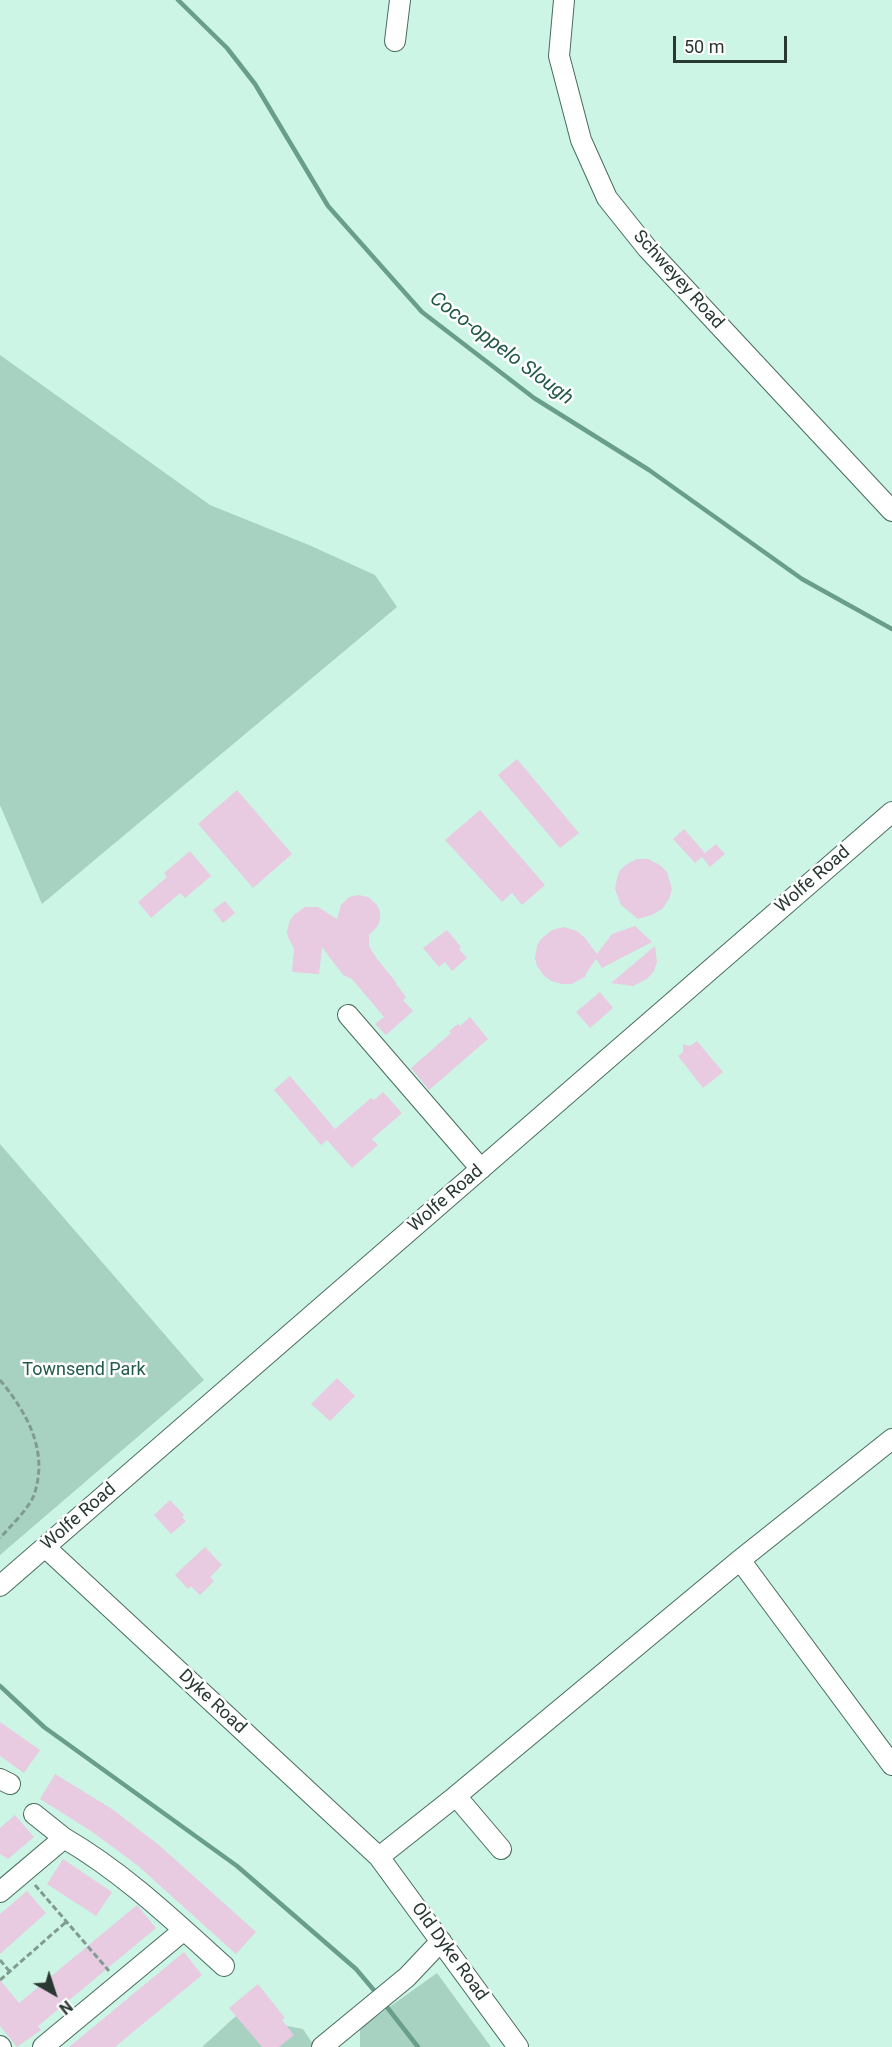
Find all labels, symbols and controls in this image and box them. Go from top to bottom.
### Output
scale bar [676,24,790,62]
text: 50 m [684,36,724,57]
street label: Schweyey Road [628,226,728,334]
water label: Coco-oppelo Slough [424,287,578,411]
street label: Wolfe Road [771,842,855,918]
street label: Wolfe Road [404,1161,488,1237]
park label: Townsend Park [22,1359,146,1381]
street label: Wolfe Road [37,1479,121,1555]
street label: Dyke Road [174,1665,250,1739]
street label: Old Dyke Road [406,1899,492,2005]
north arrow [24,1963,84,2023]
text: N [55,1996,76,2018]

